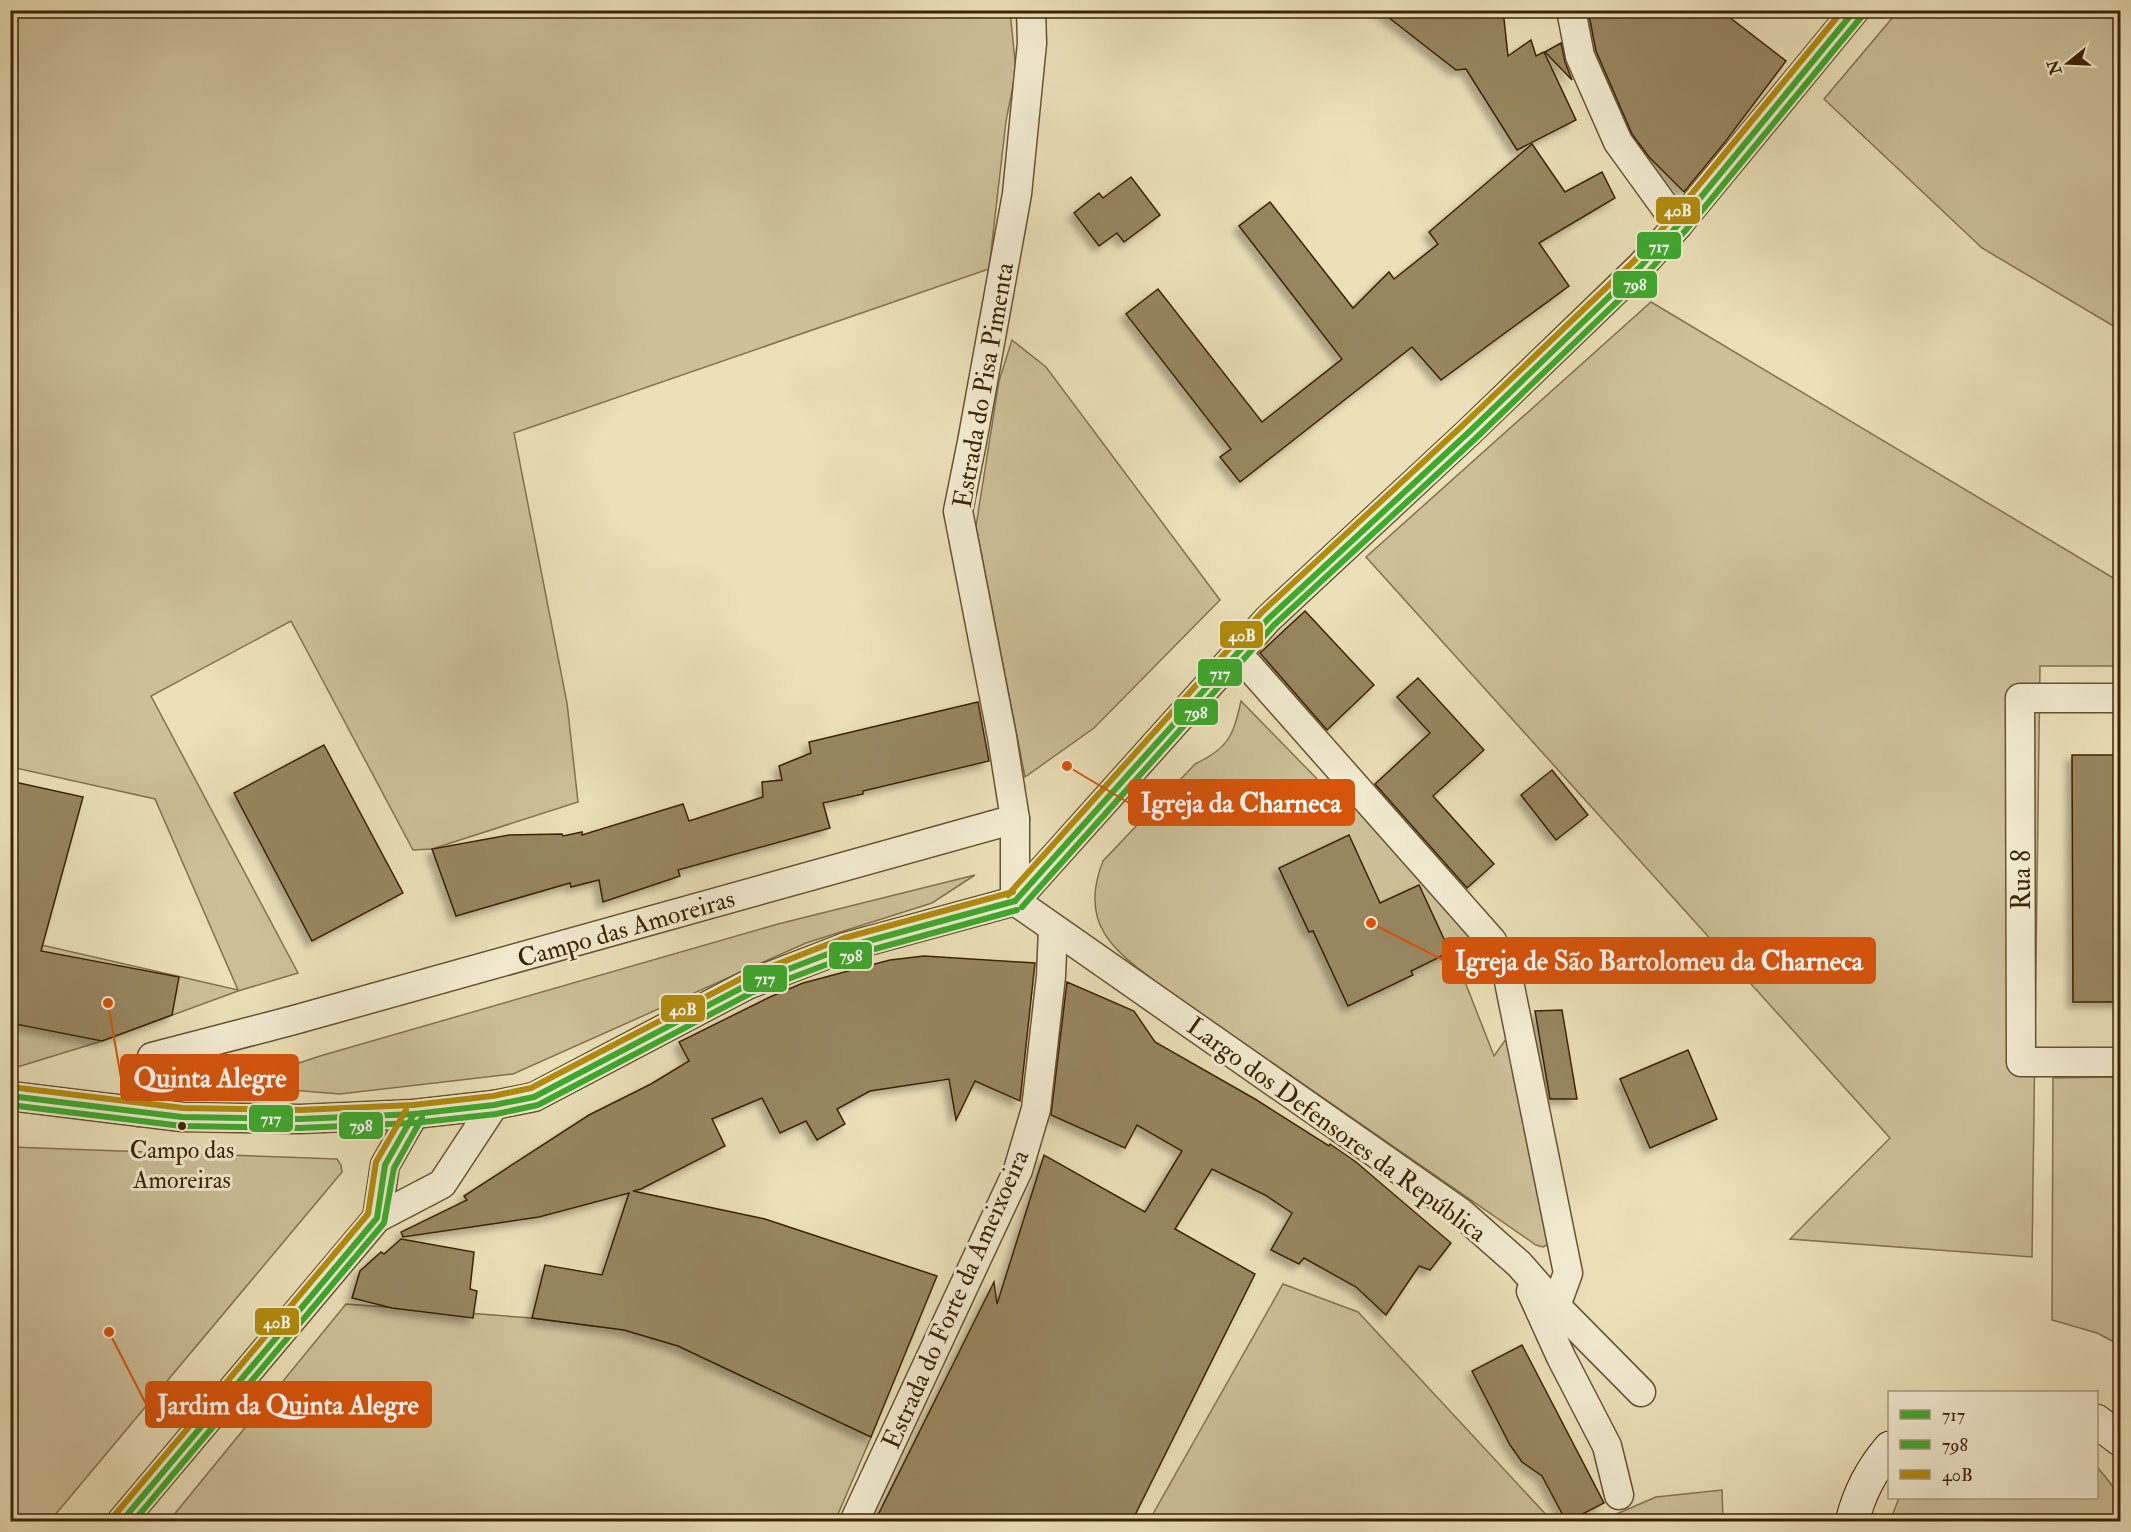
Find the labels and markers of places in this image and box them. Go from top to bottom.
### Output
callout: Igreja da Charneca [1129,780,1354,825]
callout: Igreja de São Bartolomeu da Charneca [1443,938,1875,983]
callout: Quinta Alegre [121,1055,298,1100]
marker: Campo das Amoreiras [176,1120,188,1132]
place label: Campo das Amoreiras [130,1135,234,1196]
callout: Jardim da Quinta Alegre [146,1382,431,1427]

